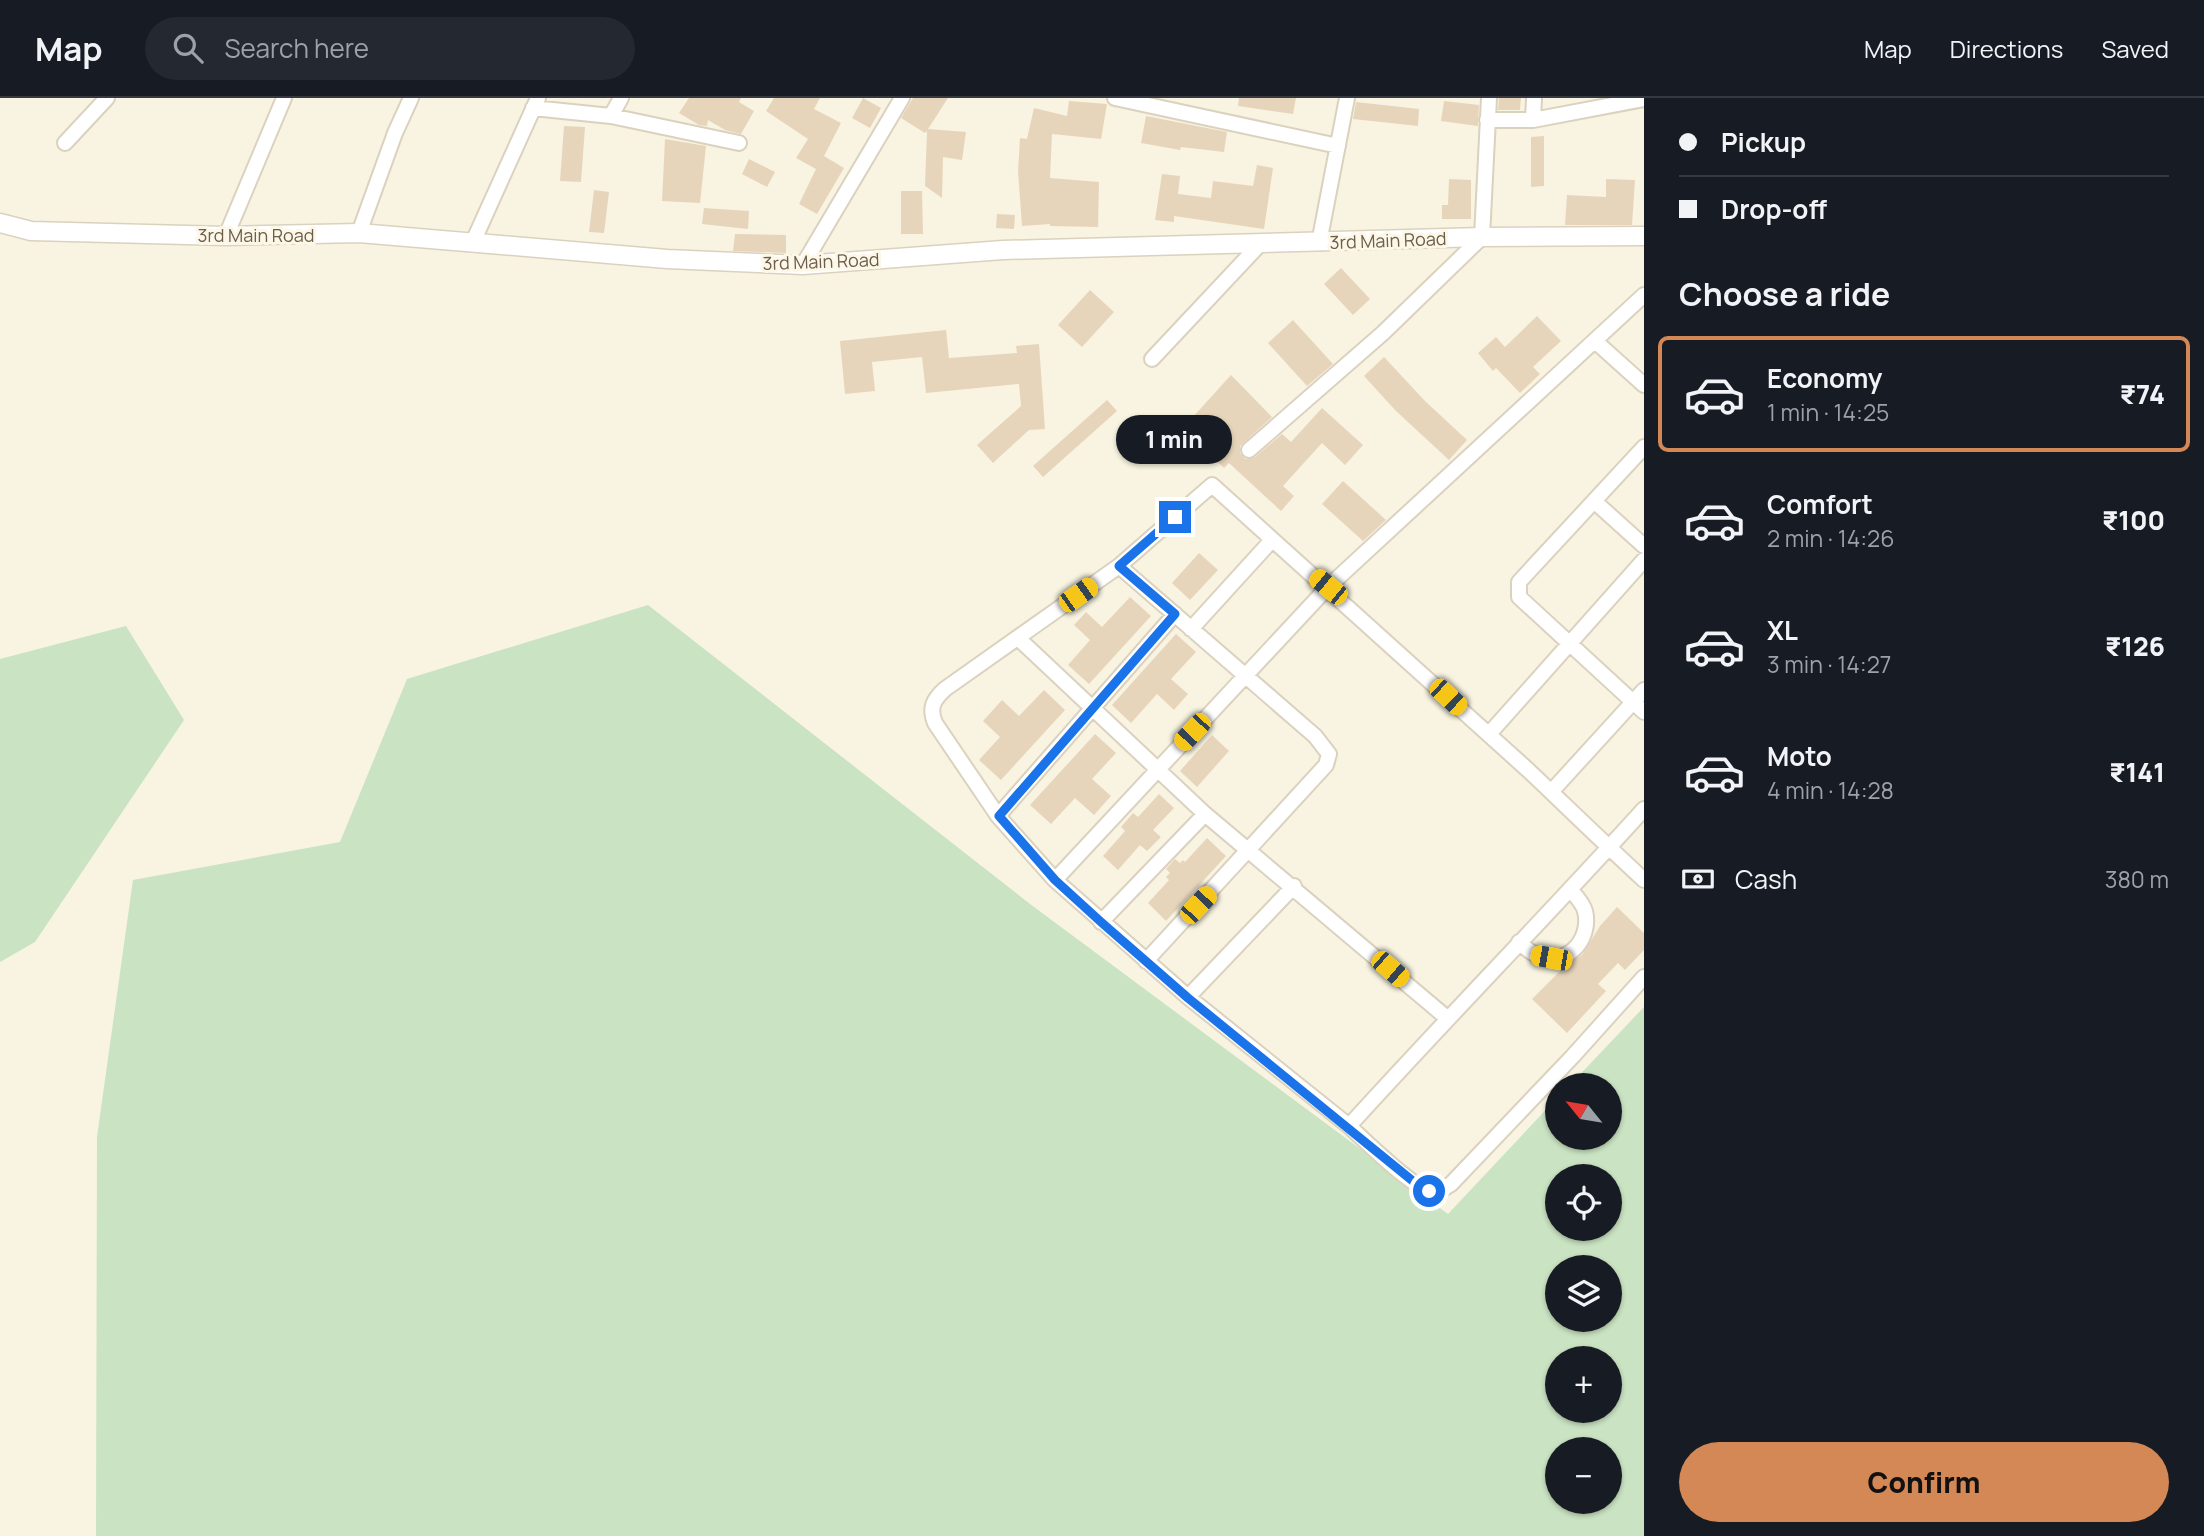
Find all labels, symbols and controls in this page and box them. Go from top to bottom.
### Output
search box [145,17,635,80]
text: Map [35,26,103,71]
icon: search [169,29,207,67]
text: Search here [225,30,369,66]
text: Map [1864,32,1912,65]
text: Directions [1950,32,2063,65]
text: Saved [2101,32,2169,65]
text: Pickup [1721,124,1806,160]
text: Drop-off [1721,191,1827,227]
street label: 3rd Main Road [198,223,314,247]
street label: 3rd Main Road [1329,226,1447,254]
street label: 3rd Main Road [762,247,880,275]
text: Choose a ride [1679,272,1890,316]
text: Economy [1767,360,1882,396]
icon: car [1683,363,1746,426]
text: ₹74 [2120,376,2165,412]
text: 1 min · 14:25 [1767,396,1889,428]
callout: 1 min [1117,416,1233,464]
text: 1 min [1145,423,1203,455]
text: Comfort [1767,486,1873,522]
icon: car [1683,489,1746,552]
route end [1159,501,1191,533]
text: ₹100 [2102,502,2165,538]
text: 2 min · 14:26 [1767,522,1894,554]
car [1306,566,1351,608]
car [1055,574,1102,616]
text: XL [1767,612,1798,648]
icon: car [1683,615,1746,678]
text: ₹126 [2105,628,2165,664]
text: 3 min · 14:27 [1767,648,1891,680]
car [1426,675,1471,719]
car [1170,709,1215,755]
text: Moto [1767,738,1832,774]
icon: car [1683,741,1746,804]
text: ₹141 [2109,754,2165,790]
text: 4 min · 14:28 [1767,774,1894,806]
icon: cash [1679,860,1717,898]
text: Cash [1735,861,1797,897]
text: 380 m [2105,863,2169,895]
car [1176,882,1221,928]
car [1529,944,1574,972]
car [1368,947,1413,991]
north arrow [1545,1073,1622,1150]
map controls [1545,1073,1622,1514]
button: locate [1545,1164,1622,1241]
route start [1413,1175,1445,1207]
button: layers [1545,1255,1622,1332]
button: + [1545,1346,1622,1423]
button: − [1545,1437,1622,1514]
button: Confirm [1679,1442,2169,1522]

